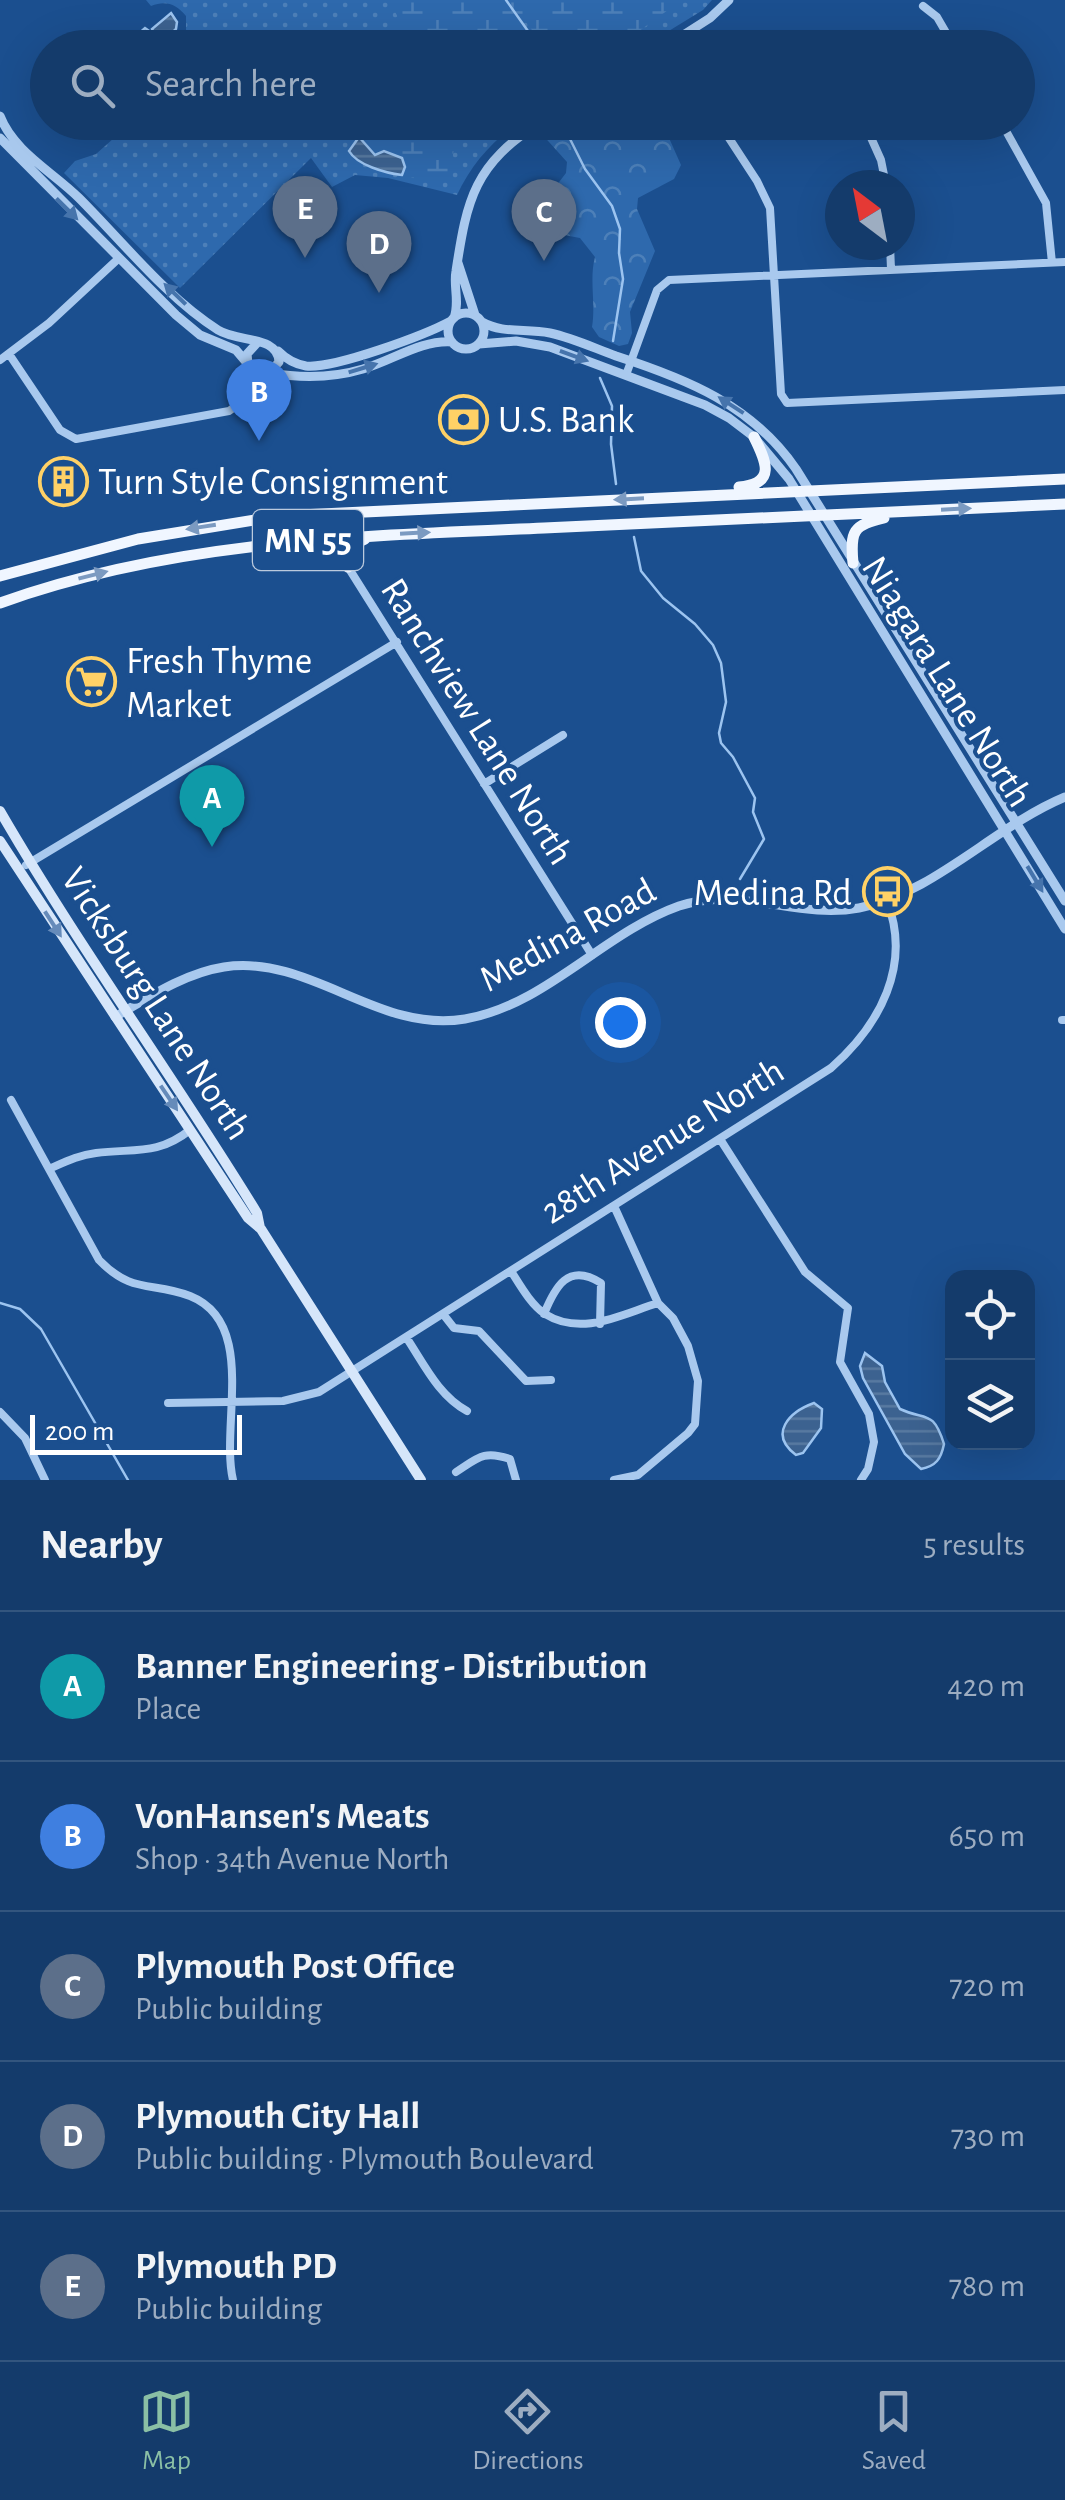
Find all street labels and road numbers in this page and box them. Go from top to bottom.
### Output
road number: MN 55 [253,510,363,570]
street label: Niagara Lane North [854,550,1039,814]
street label: Ranchview Lane North [373,572,580,872]
street label: Vicksburg Lane North [53,861,257,1147]
street label: Medina Road [474,872,662,1000]
street label: 28th Avenue North [535,1052,791,1232]

